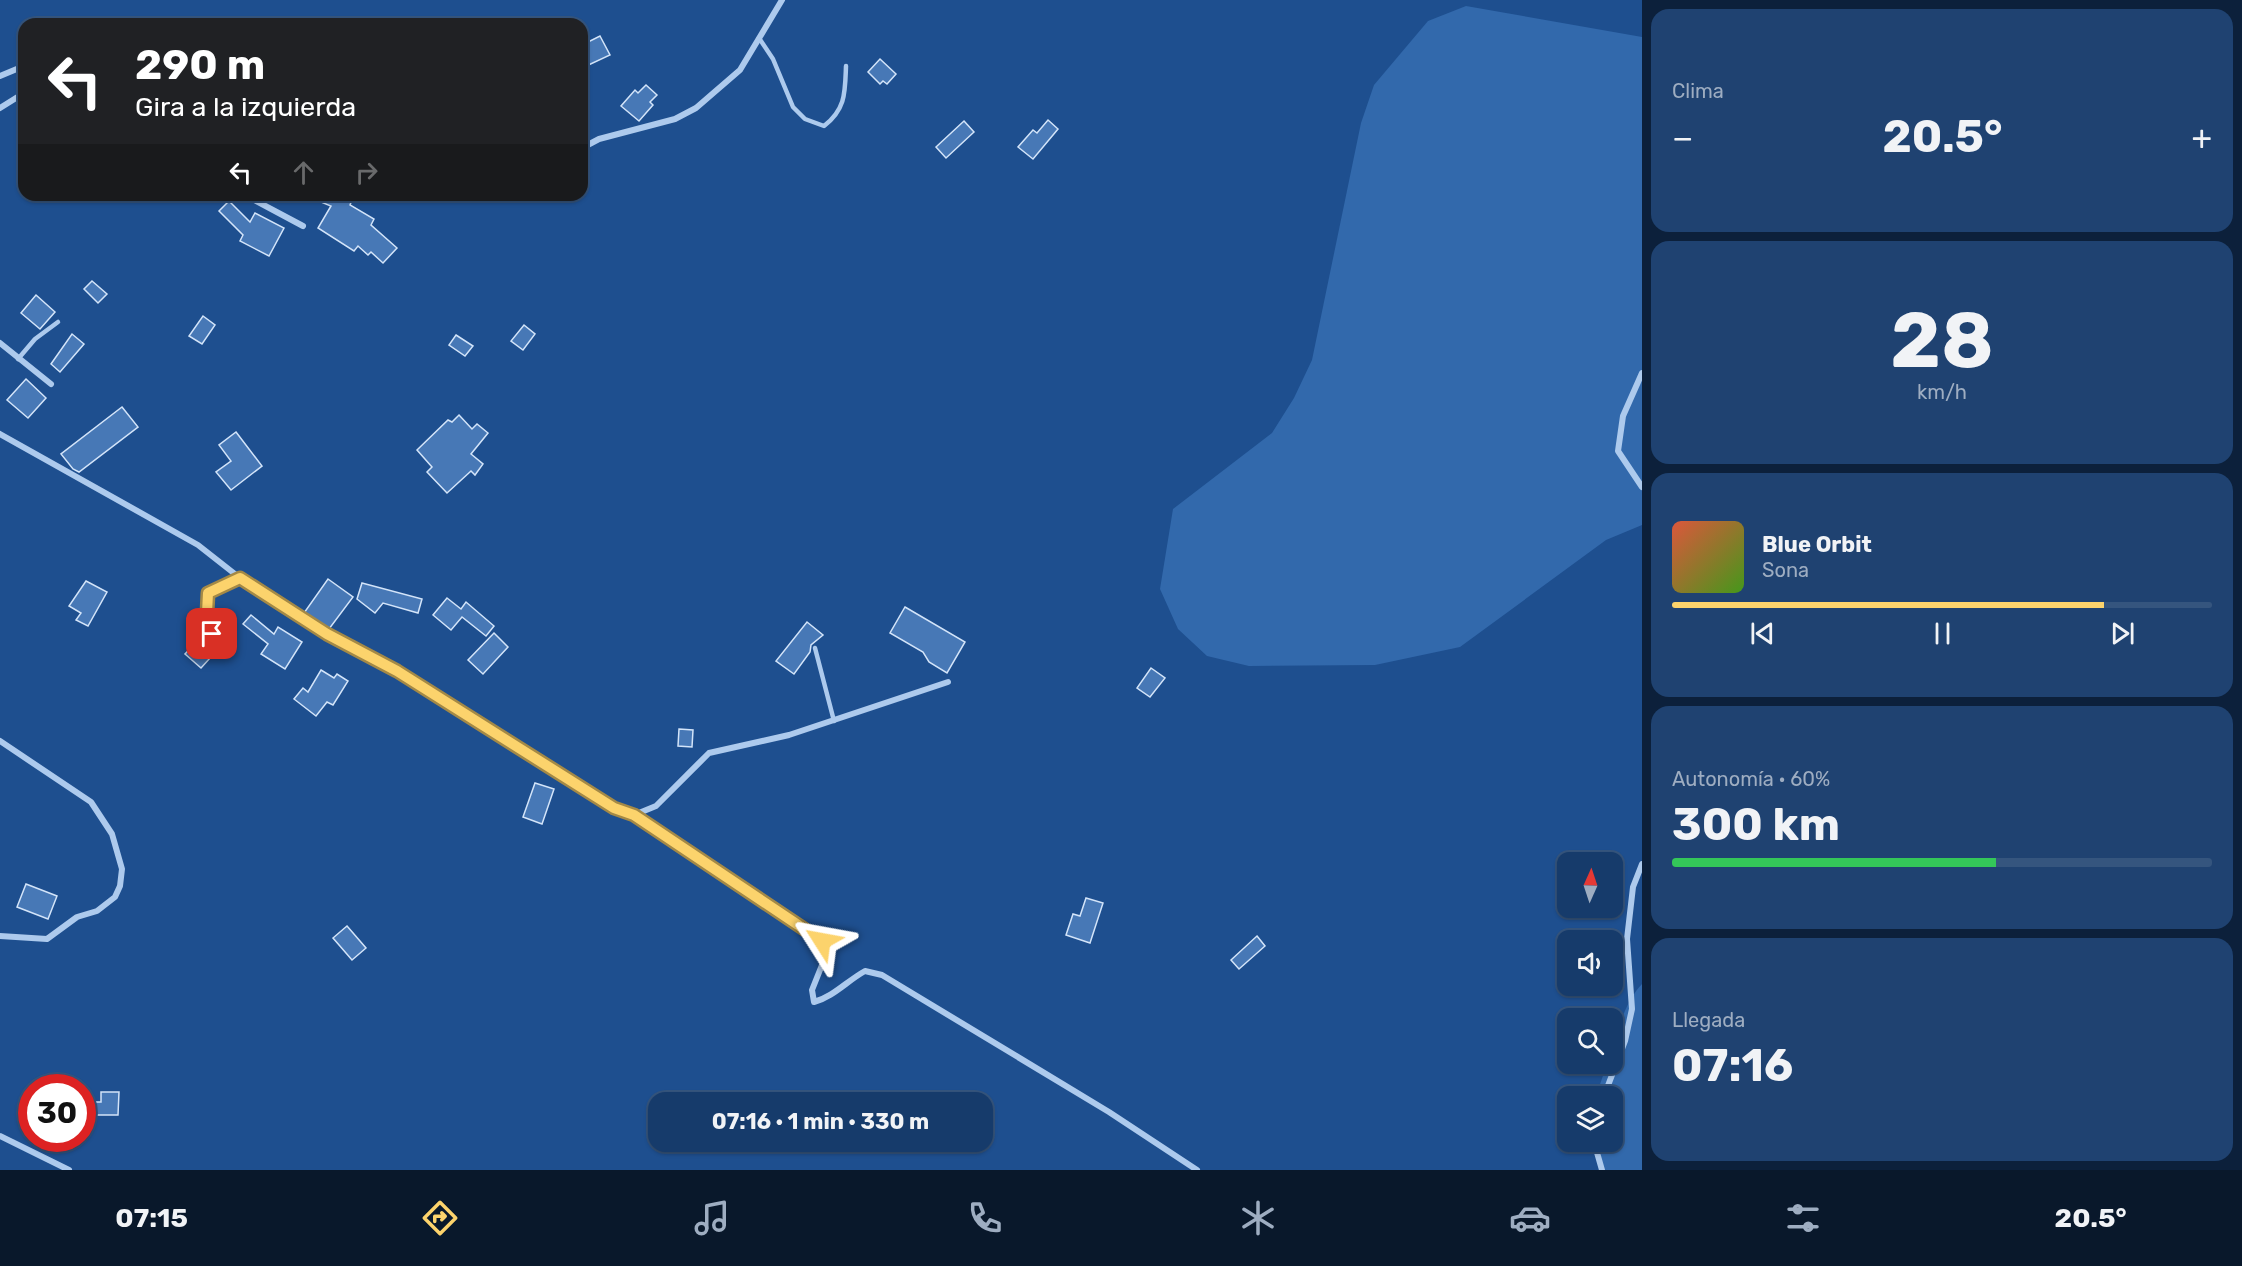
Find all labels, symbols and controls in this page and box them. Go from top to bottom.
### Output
text: 290 m [135,40,265,90]
icon: left [36,42,114,120]
text: Clima [1672,79,1724,103]
text: Gira a la izquierda [135,91,356,123]
text: 20.5° [1883,110,2002,163]
text: − [1672,118,1693,157]
text: + [2191,118,2212,157]
icon: left [224,156,257,189]
icon: ahead [287,156,320,189]
icon: right [350,156,383,189]
text: 28 [1890,294,1994,387]
text: km/h [1917,380,1967,404]
text: Blue Orbit [1762,531,1872,558]
text: Sona [1762,558,1809,582]
pin [186,608,237,659]
icon: arrive [195,617,228,650]
icon: previous [1746,617,1779,650]
icon: pause [1926,617,1959,650]
icon: next [2106,617,2139,650]
text: Autonomía · 60% [1672,767,1830,791]
text: 300 km [1672,798,1840,851]
north arrow [1557,852,1623,918]
map controls [1557,852,1623,1152]
position arrow [790,909,854,973]
button: sound [1557,930,1623,996]
button: search [1557,1008,1623,1074]
text: Llegada [1672,1008,1745,1032]
text: 07:16 [1672,1039,1793,1092]
speed limit sign: 30 [18,1074,96,1152]
button: layers [1557,1086,1623,1152]
text: 07:16 · 1 min · 330 m [712,1108,929,1135]
icon: directions [419,1197,461,1239]
icon: music [691,1197,733,1239]
icon: phone [964,1197,1006,1239]
icon: climate [1237,1197,1279,1239]
icon: car [1509,1197,1551,1239]
icon: filters [1782,1197,1824,1239]
text: 07:15 [115,1202,188,1234]
text: 20.5° [2055,1202,2127,1234]

